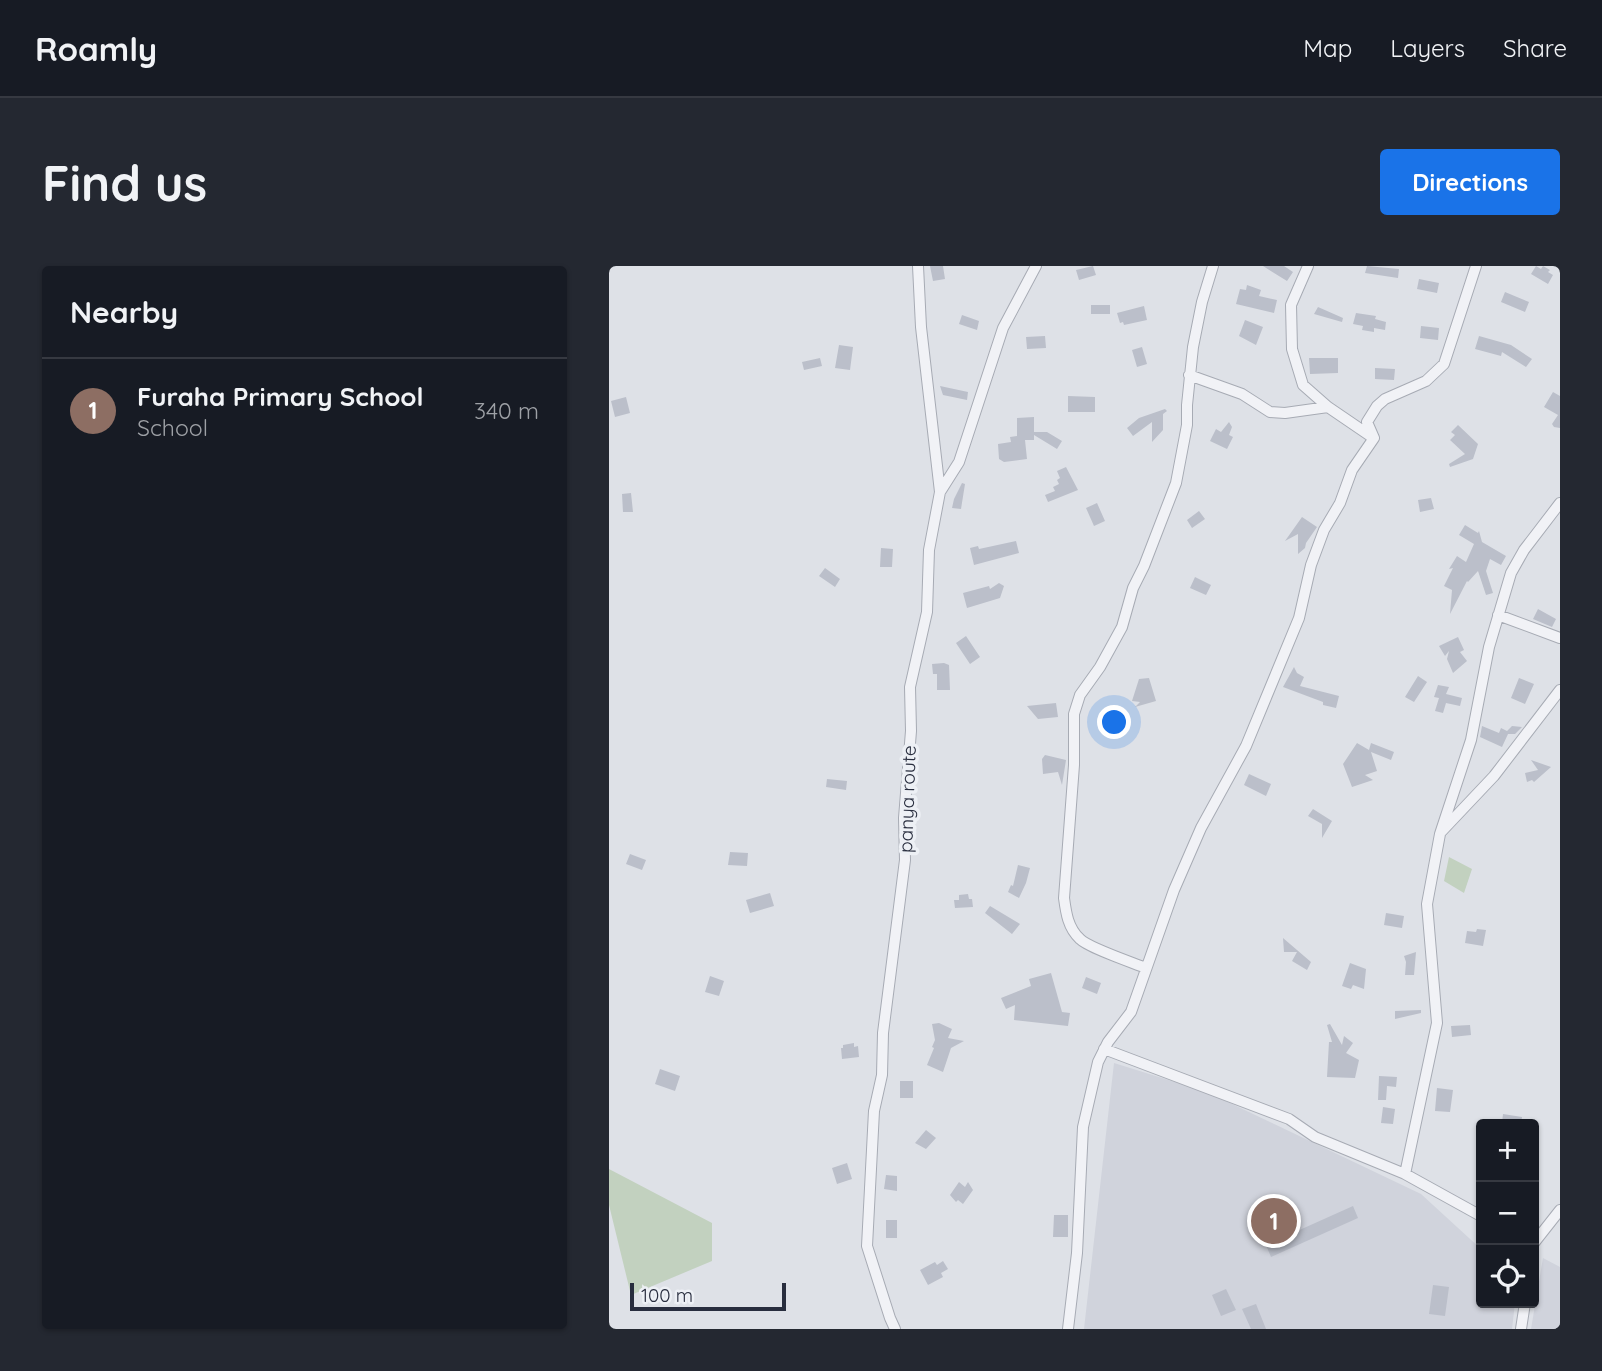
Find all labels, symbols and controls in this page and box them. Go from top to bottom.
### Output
text: Roamly [35,28,157,69]
text: Map [1303,33,1352,63]
text: Layers [1390,33,1465,63]
text: Share [1503,33,1567,63]
button: Directions [1380,149,1560,215]
text: Find us [42,152,207,213]
text: Nearby [70,293,178,331]
text: Furaha Primary School [137,380,424,413]
text: 1 [89,396,97,425]
text: 340 m [474,396,539,425]
text: School [137,413,208,442]
your location [1097,705,1131,739]
street label: panya route [893,745,921,853]
map controls [1476,1119,1539,1308]
button: + [1476,1119,1539,1182]
button: − [1476,1182,1539,1245]
pin: 1 [1251,1195,1297,1247]
button: locate [1476,1245,1539,1308]
scale bar [630,1280,786,1312]
text: 100 m [641,1283,693,1307]

